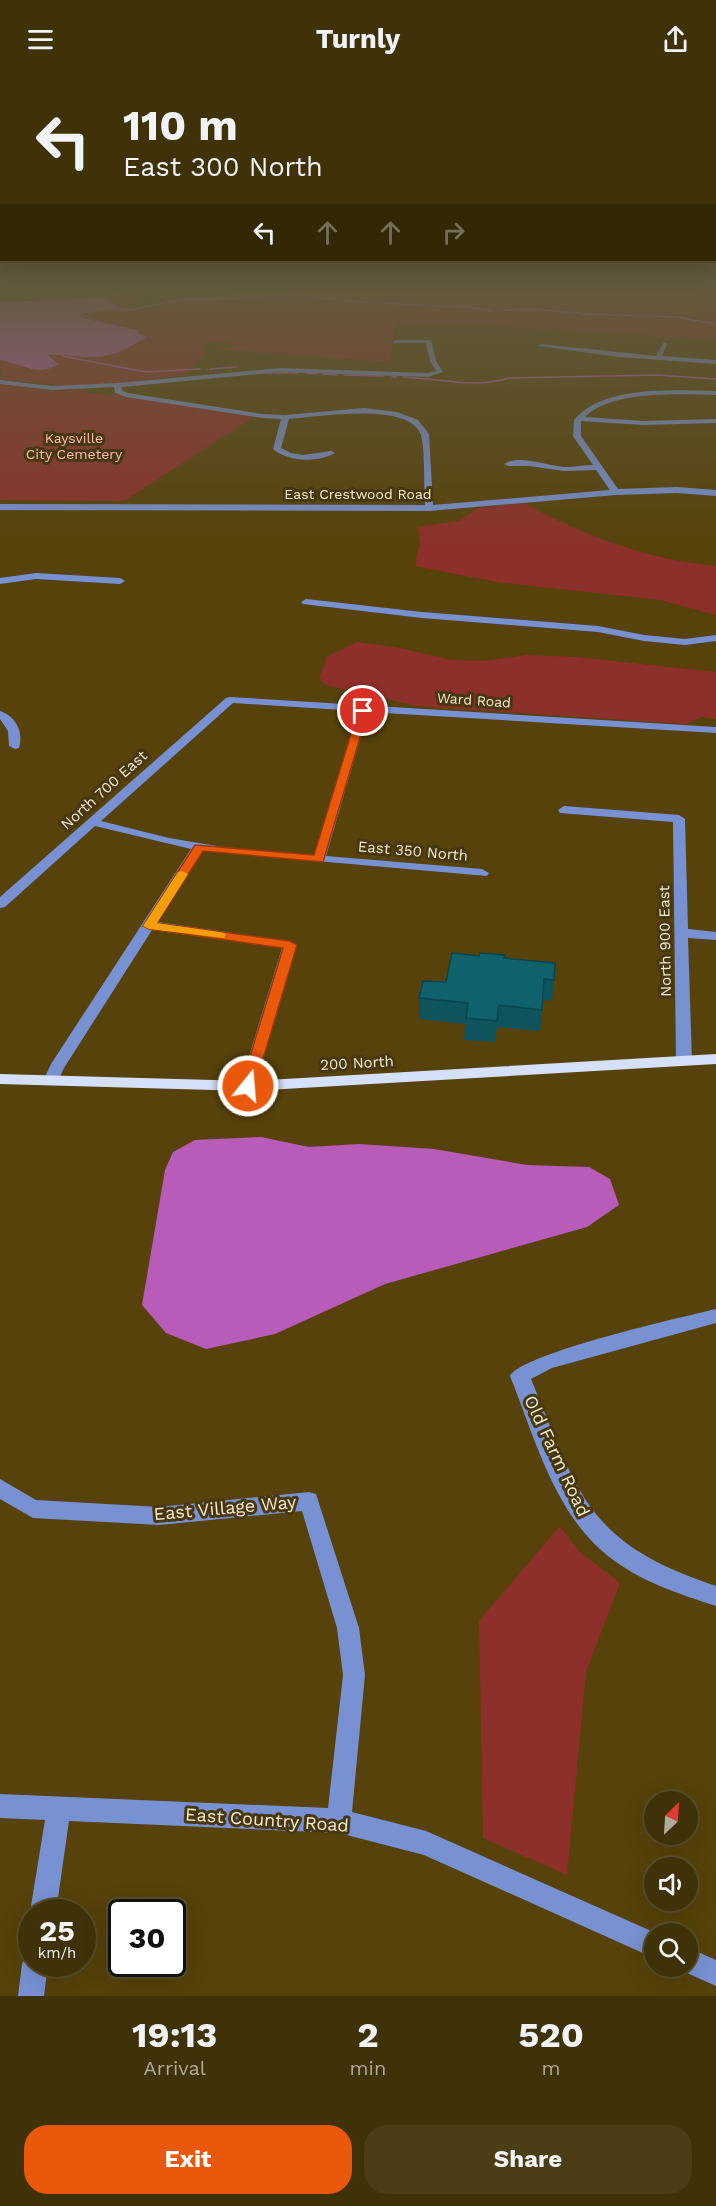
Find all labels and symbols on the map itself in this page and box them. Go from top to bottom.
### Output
park label: Kaysville City Cemetery [26,430,123,462]
street label: East Crestwood Road [284,486,432,502]
pin [337,685,388,736]
street label: Ward Road [437,689,511,711]
street label: North 700 East [57,746,151,833]
street label: East 350 North [357,837,469,865]
street label: North 900 East [655,884,675,997]
street label: 200 North [320,1052,394,1074]
position arrow [216,1054,280,1118]
street label: Old Farm Road [520,1392,595,1520]
street label: East Village Way [153,1491,298,1524]
north arrow [644,1791,698,1845]
street label: East Country Road [185,1803,350,1836]
speed limit sign: 30 [108,1899,186,1977]

